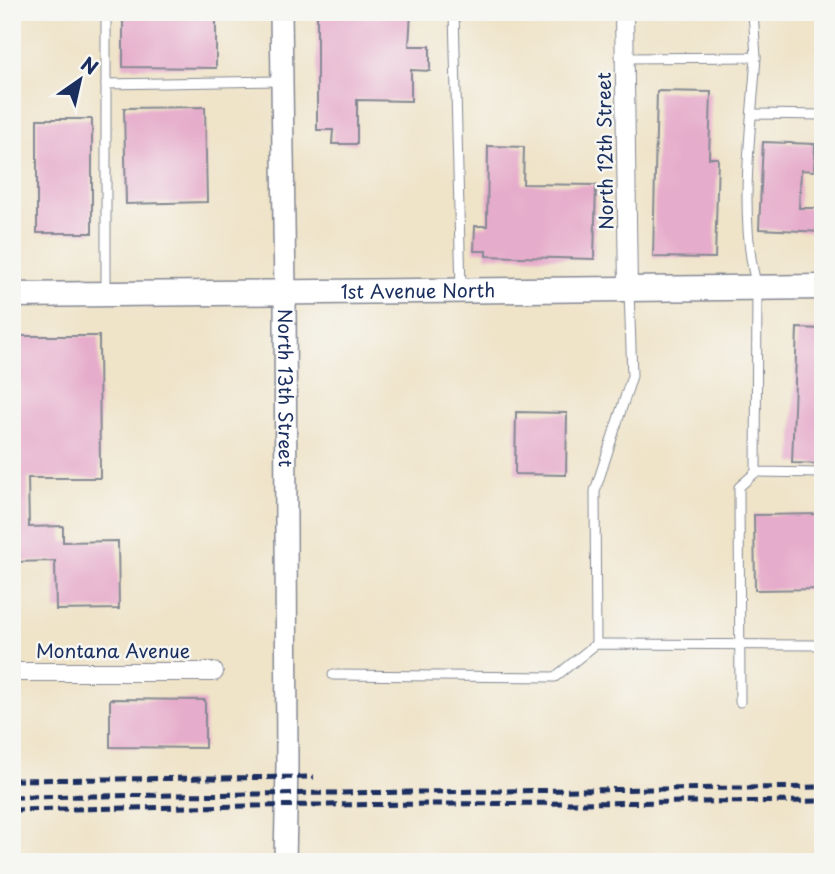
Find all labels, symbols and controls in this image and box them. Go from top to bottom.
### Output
north arrow [46,46,116,116]
text: N [76,49,104,81]
street label: North 12th Street [589,72,619,230]
street label: 1st Avenue North [340,275,495,305]
street label: North 13th Street [272,309,301,467]
street label: Montana Avenue [36,636,190,664]

